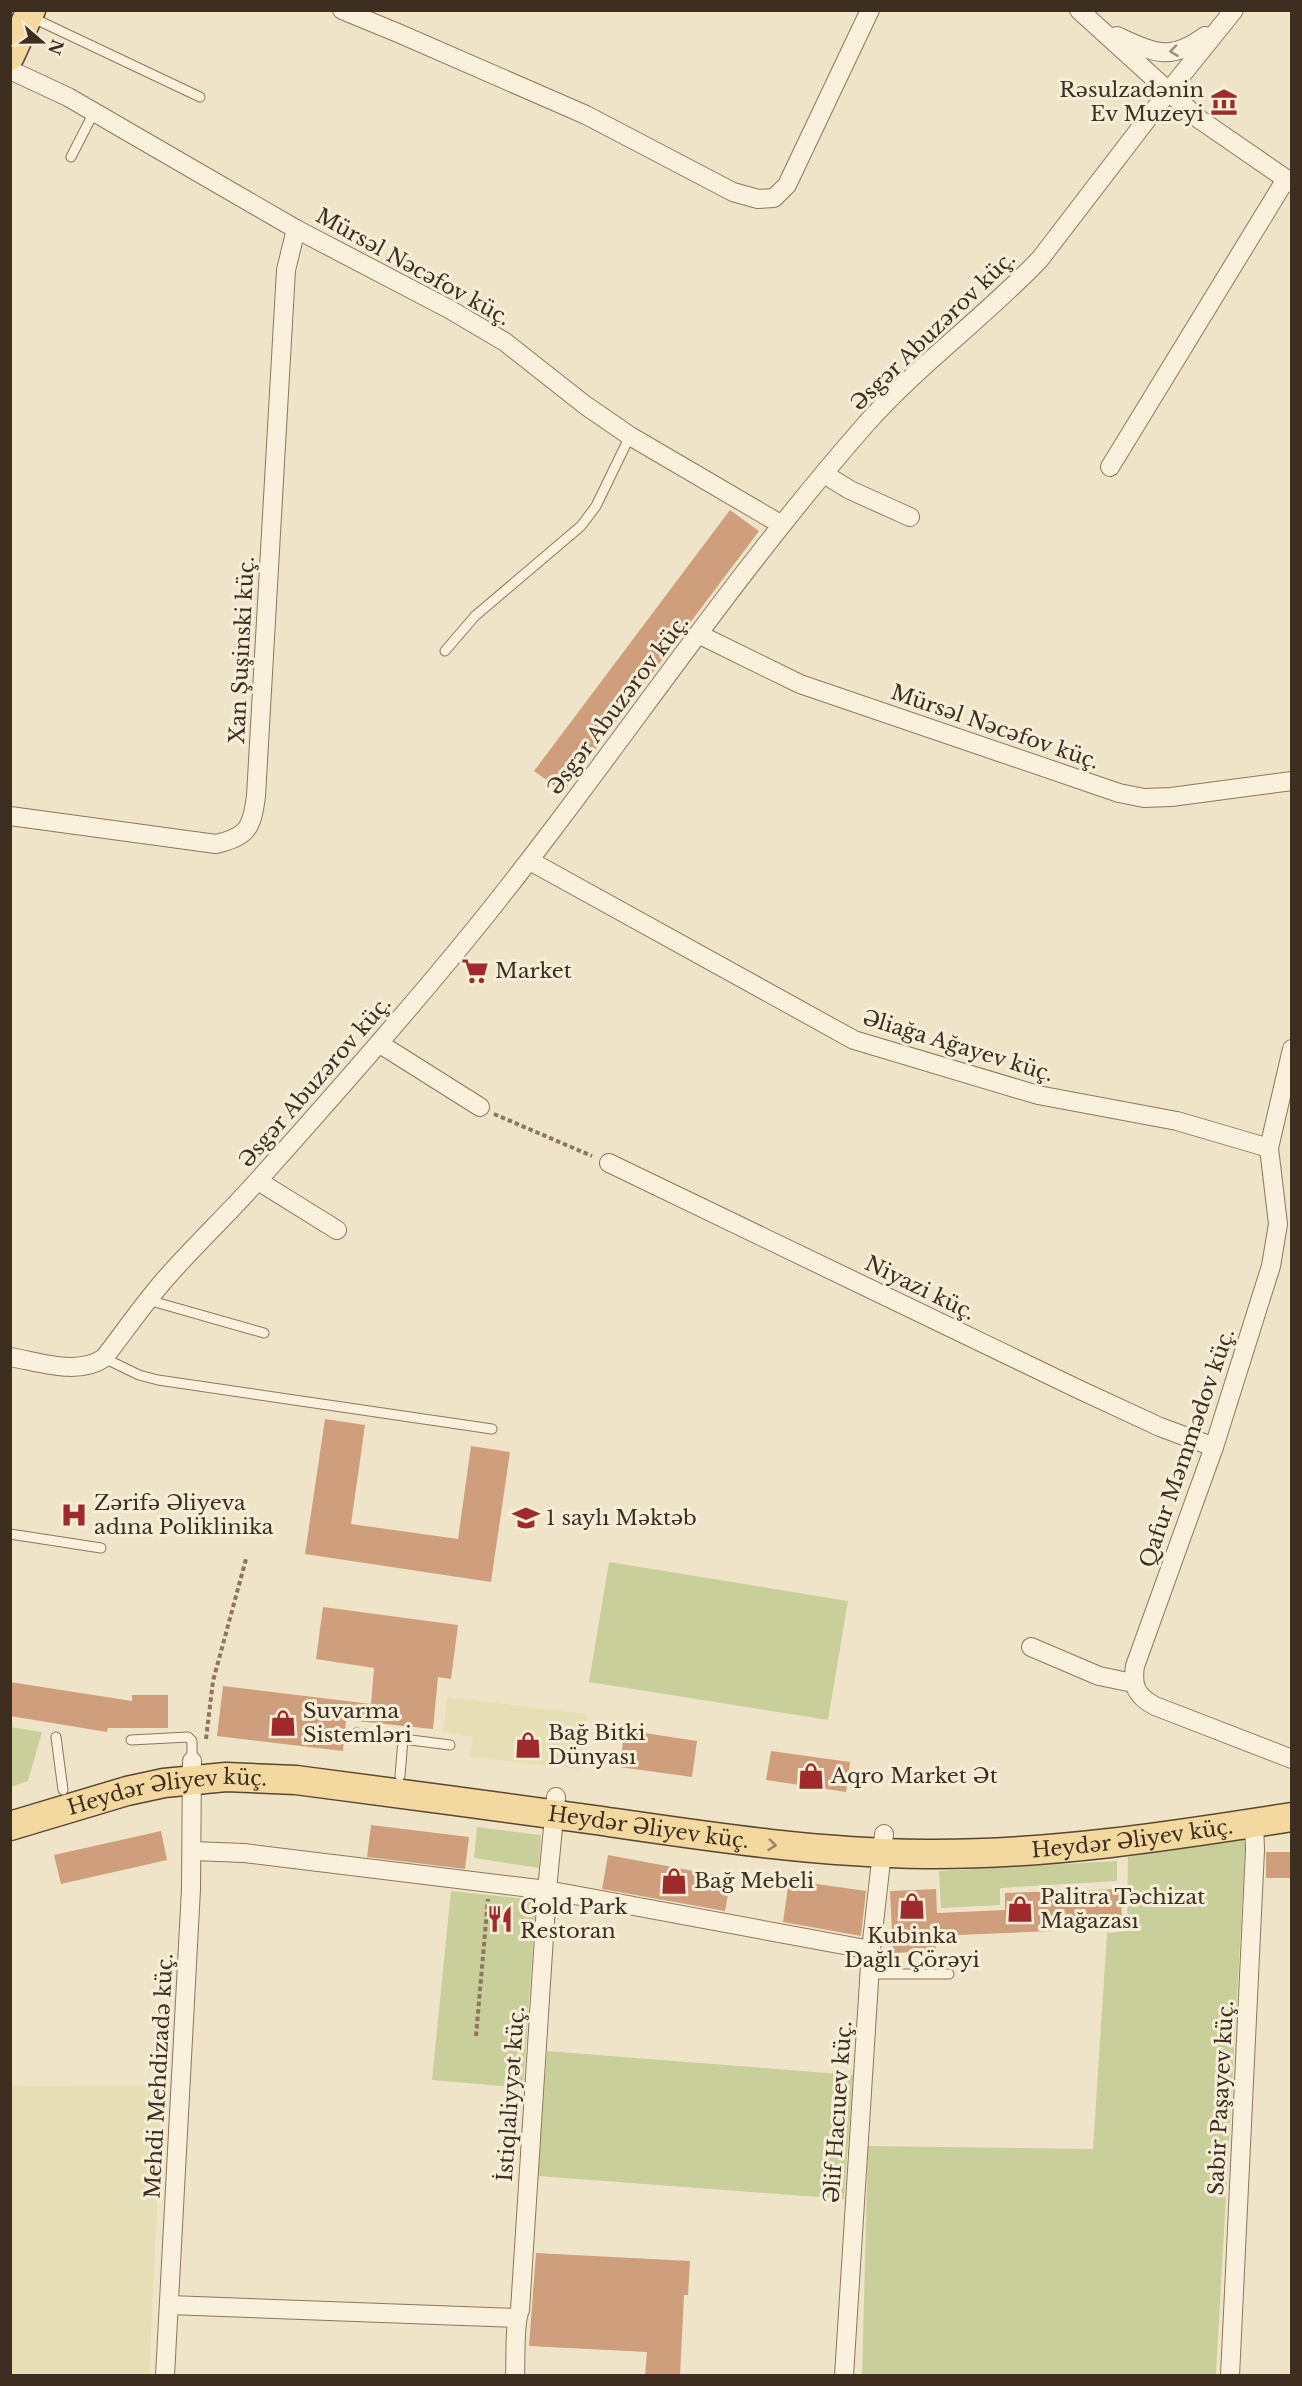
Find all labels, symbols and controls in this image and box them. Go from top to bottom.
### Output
north arrow [12,12,72,72]
text: N [44,37,68,58]
one-way arrow [1169,44,1179,57]
place label: Rəsulzadənin Ev Muzeyi [1059,77,1204,127]
museum icon: Rəsulzadənin Ev Muzeyi [1209,87,1239,117]
street label: Mürsəl Nəcəfov küç. [311,203,515,331]
street label: Əsgər Abuzərov küç. [845,246,1021,416]
street label: Xan Şuşinski küç. [224,556,260,744]
street label: Əsgər Abuzərov küç. [542,610,694,800]
street label: Mürsəl Nəcəfov küç. [888,679,1102,775]
supermarket icon: Market [460,956,490,986]
place label: Market [495,958,572,984]
street label: Əsgər Abuzərov küç. [234,991,396,1173]
street label: Əliağa Ağayev küç. [859,1005,1057,1087]
street label: Niyazi küç. [861,1250,979,1326]
street label: Qafur Məmmədov küç. [1134,1325,1240,1571]
place label: Zərifə Əliyeva adına Poliklinika [94,1490,274,1540]
hospital icon: Zərifə Əliyeva adına Poliklinika [59,1500,89,1530]
school or university icon: 1 saylı Məktəb [511,1503,541,1533]
place label: 1 saylı Məktəb [546,1505,697,1531]
place label: Suvarma Sistemləri [303,1698,412,1748]
shop icon: Suvarma Sistemləri [268,1708,298,1738]
place label: Bağ Bitki Dünyası [548,1720,645,1770]
shop icon: Bağ Bitki Dünyası [513,1730,543,1760]
shop icon: Aqro Market Ət [796,1761,826,1791]
place label: Aqro Market Ət [830,1763,998,1789]
street label: Heydər Əliyev küç. [64,1764,268,1821]
street label: Heydər Əliyev küç. [546,1801,751,1854]
street label: Heydər Əliyev küç. [1030,1813,1235,1863]
one-way arrow [768,1838,777,1851]
shop icon: Bağ Mebeli [659,1866,689,1896]
place label: Bağ Mebeli [694,1868,814,1894]
place label: Palitra Təchizat Mağazası [1040,1884,1205,1934]
shop icon: Kubinka Dağlı Çörəyi [897,1891,927,1921]
place label: Gold Park Restoran [520,1894,628,1944]
shop icon: Palitra Təchizat Mağazası [1005,1894,1035,1924]
restaurant icon: Gold Park Restoran [485,1904,515,1934]
place label: Kubinka Dağlı Çörəyi [844,1923,980,1973]
street label: Mehdi Mehdizadə küç. [140,1953,178,2199]
street label: Sabir Paşayev küç. [1203,2000,1239,2196]
street label: İstiqlaliyyət küç. [492,2005,530,2183]
street label: Əlif Hacıuev küç. [819,2020,857,2204]

